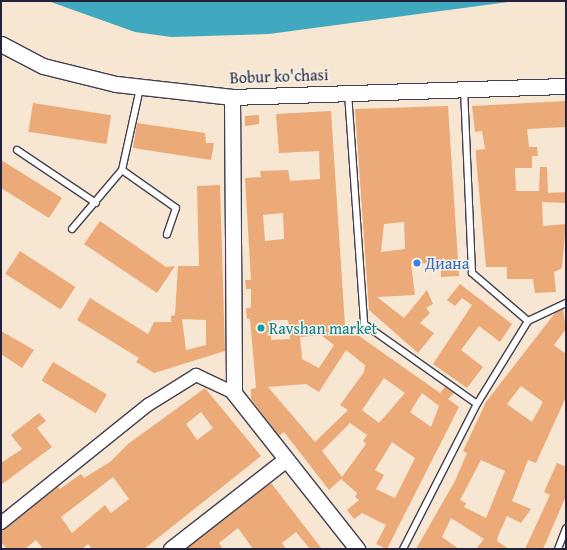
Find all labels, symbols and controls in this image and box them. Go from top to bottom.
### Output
street label: Bobur ko'chasi [229,65,329,87]
place label: Диана [425,253,469,273]
marker: Диана [412,258,422,268]
place label: Ravshan market [269,318,377,338]
marker: Ravshan market [256,323,266,333]

